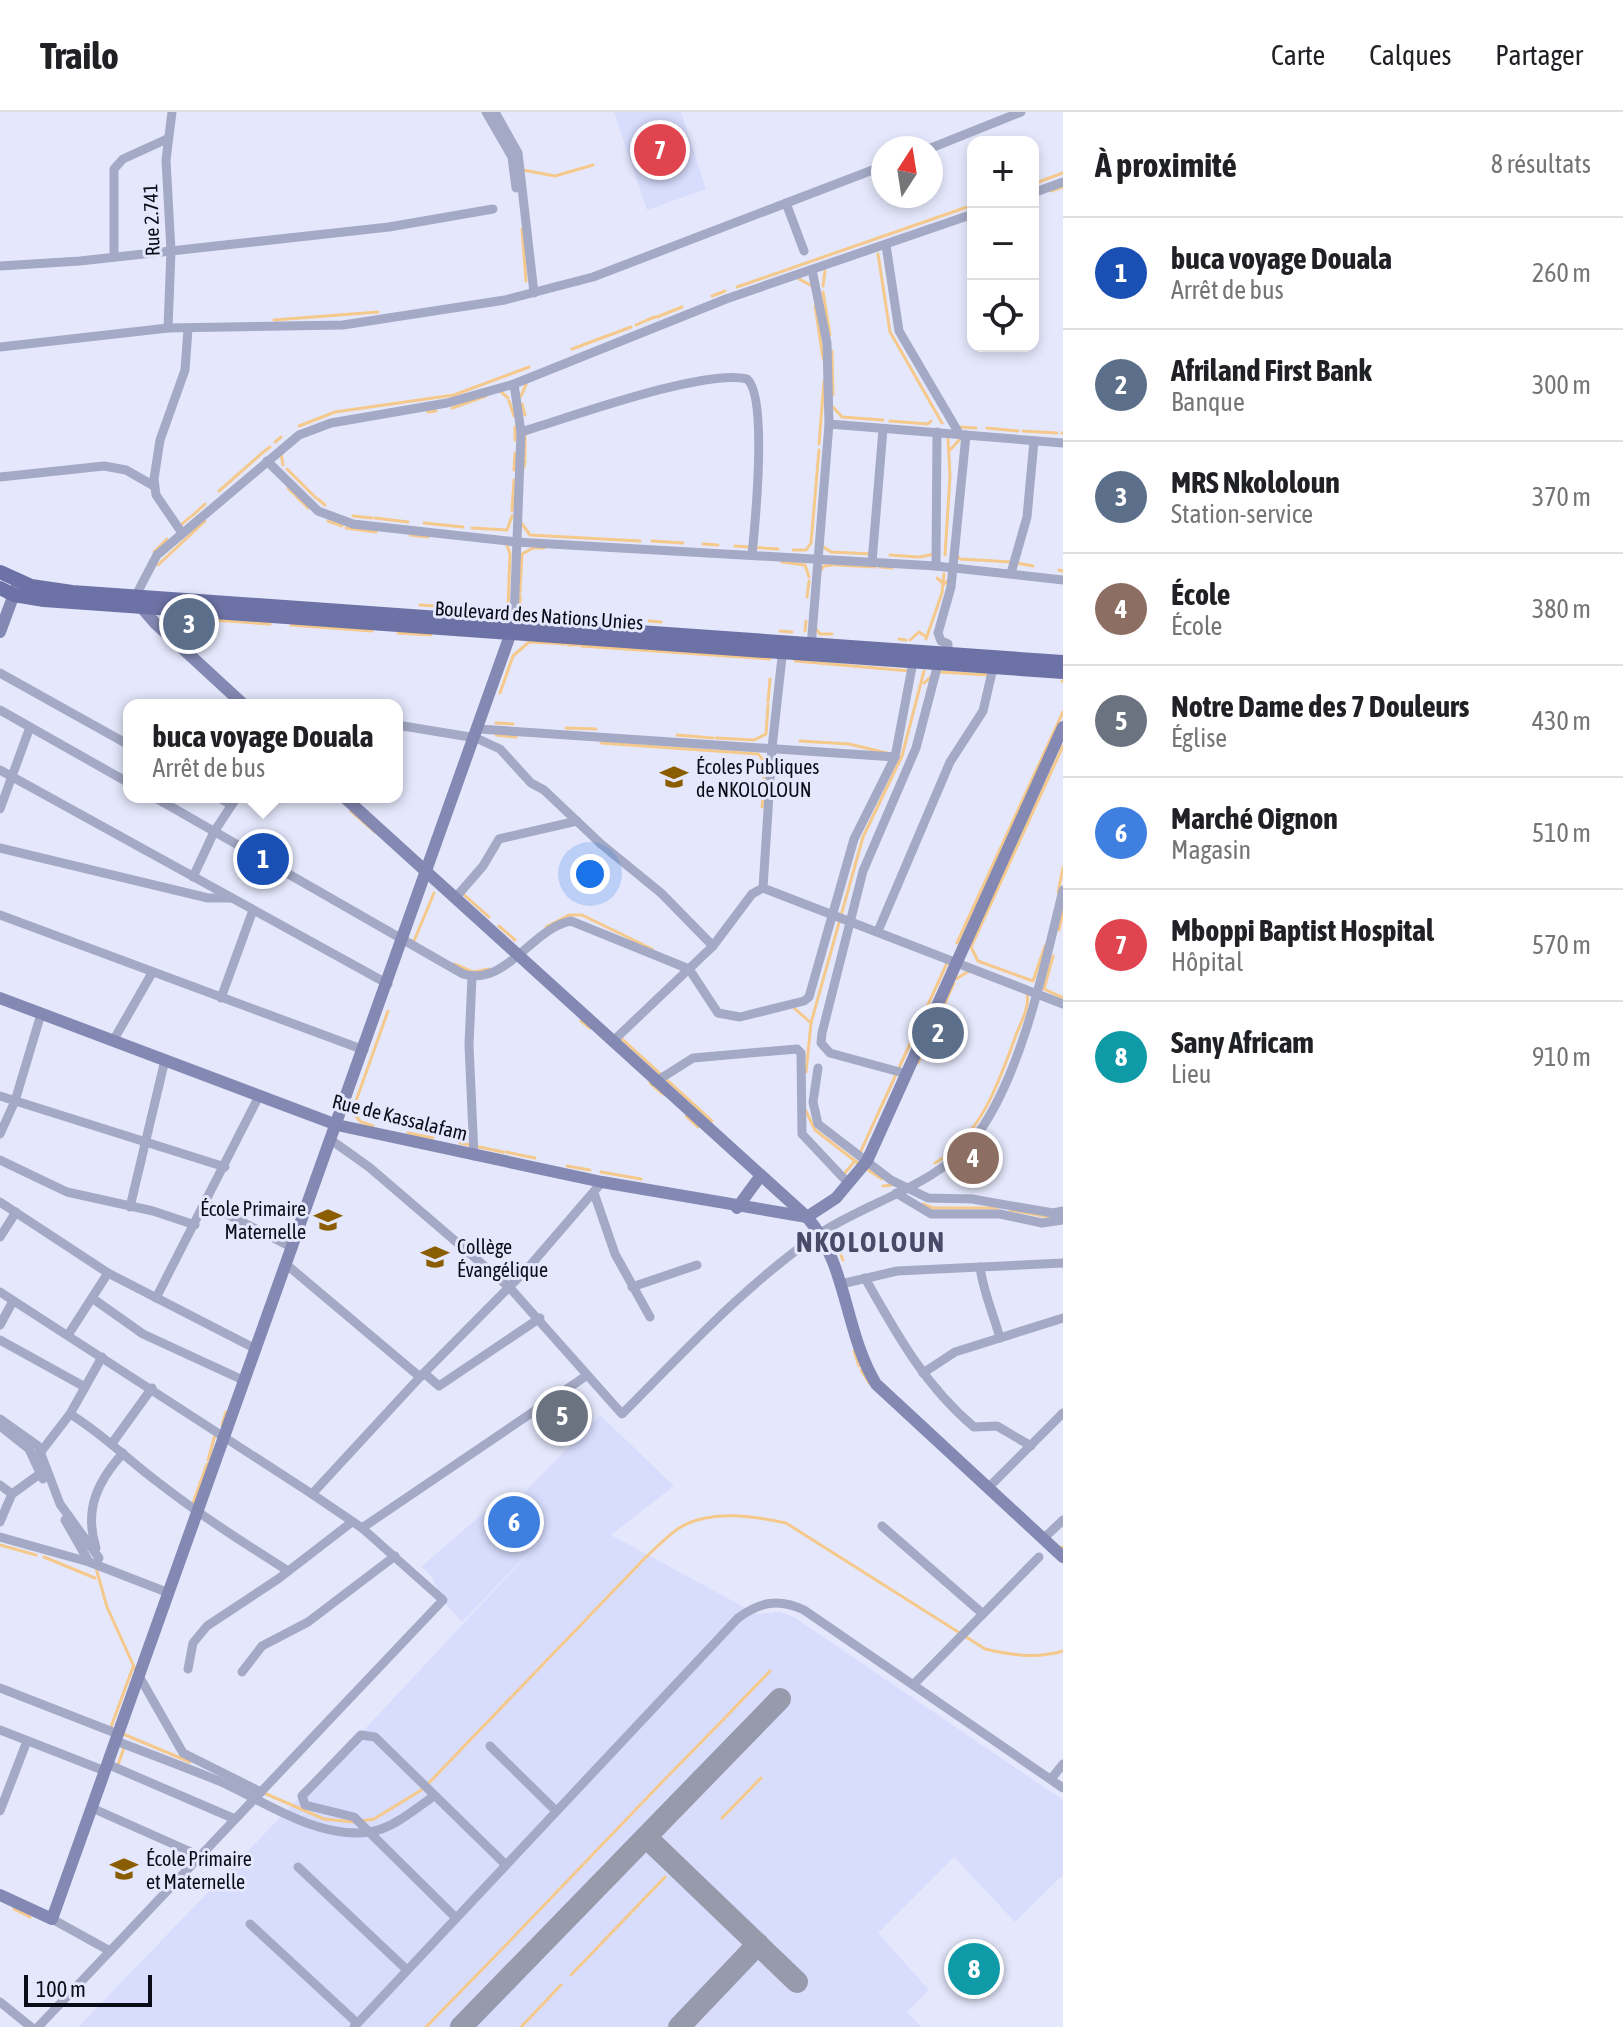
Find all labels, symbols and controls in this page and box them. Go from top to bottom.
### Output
text: Trailo [40,34,119,77]
text: Carte [1271,39,1325,71]
text: Calques [1369,39,1451,71]
text: Partager [1495,39,1583,71]
pin: 7 [634,120,686,180]
north arrow [871,136,943,208]
map controls [967,136,1039,352]
button: + [967,136,1039,208]
text: À proximité [1095,145,1237,184]
text: 8 résultats [1491,149,1591,179]
street label: Rue 2.741 [138,183,164,257]
button: − [967,208,1039,280]
text: buca voyage Douala [1171,241,1392,275]
text: 1 [1115,258,1127,288]
text: 260 m [1532,258,1591,288]
text: Arrêt de bus [1171,275,1284,305]
button: locate [967,280,1039,352]
text: Afriland First Bank [1171,353,1372,387]
text: 2 [1115,370,1127,400]
text: 300 m [1532,370,1591,400]
text: Banque [1171,387,1245,417]
text: MRS Nkololoun [1171,465,1340,499]
text: 3 [1115,482,1127,512]
text: 370 m [1532,482,1591,512]
text: Station-service [1171,499,1313,529]
text: École [1171,577,1230,611]
pin: 3 [163,594,215,654]
text: 4 [1115,594,1127,624]
text: 380 m [1532,594,1591,624]
street label: Boulevard des Nations Unies [434,596,644,634]
text: École [1171,611,1222,641]
text: Notre Dame des 7 Douleurs [1171,689,1469,723]
popup [123,699,403,803]
text: 5 [1115,706,1127,736]
text: 430 m [1532,706,1591,736]
text: buca voyage Douala [152,719,374,753]
text: Église [1171,723,1227,753]
text: Arrêt de bus [152,753,265,783]
place label: Écoles Publiques de NKOLOLOUN [696,755,819,801]
school or university icon: Écoles Publiques de NKOLOLOUN [659,762,689,792]
text: Marché Oignon [1171,801,1338,835]
text: 6 [1115,818,1127,848]
text: 510 m [1532,818,1591,848]
pin: 1 [237,829,289,889]
text: Magasin [1171,835,1251,865]
your location [570,854,610,894]
text: Mboppi Baptist Hospital [1171,913,1434,947]
text: 7 [1115,930,1127,960]
text: 570 m [1532,930,1591,960]
text: Hôpital [1171,947,1243,977]
pin: 2 [912,1003,964,1063]
text: Sany Africam [1171,1025,1314,1059]
text: 8 [1115,1042,1127,1072]
text: 910 m [1532,1042,1591,1072]
text: Lieu [1171,1059,1211,1089]
street label: Rue de Kassalafam [330,1089,470,1145]
pin: 4 [947,1128,999,1188]
place label: École Primaire Maternelle [200,1197,306,1243]
school or university icon: École Primaire Maternelle [313,1205,343,1235]
district label: NKOLOLOUN [796,1226,946,1258]
place label: Collège Évangélique [457,1235,548,1281]
school or university icon: Collège Évangélique [420,1242,450,1272]
pin: 5 [536,1386,588,1446]
pin: 6 [488,1492,540,1552]
place label: École Primaire et Maternelle [146,1847,252,1893]
school or university icon: École Primaire et Maternelle [109,1854,139,1884]
pin: 8 [948,1939,1000,1999]
scale bar [24,1971,152,2007]
text: 100 m [36,1976,86,2002]

